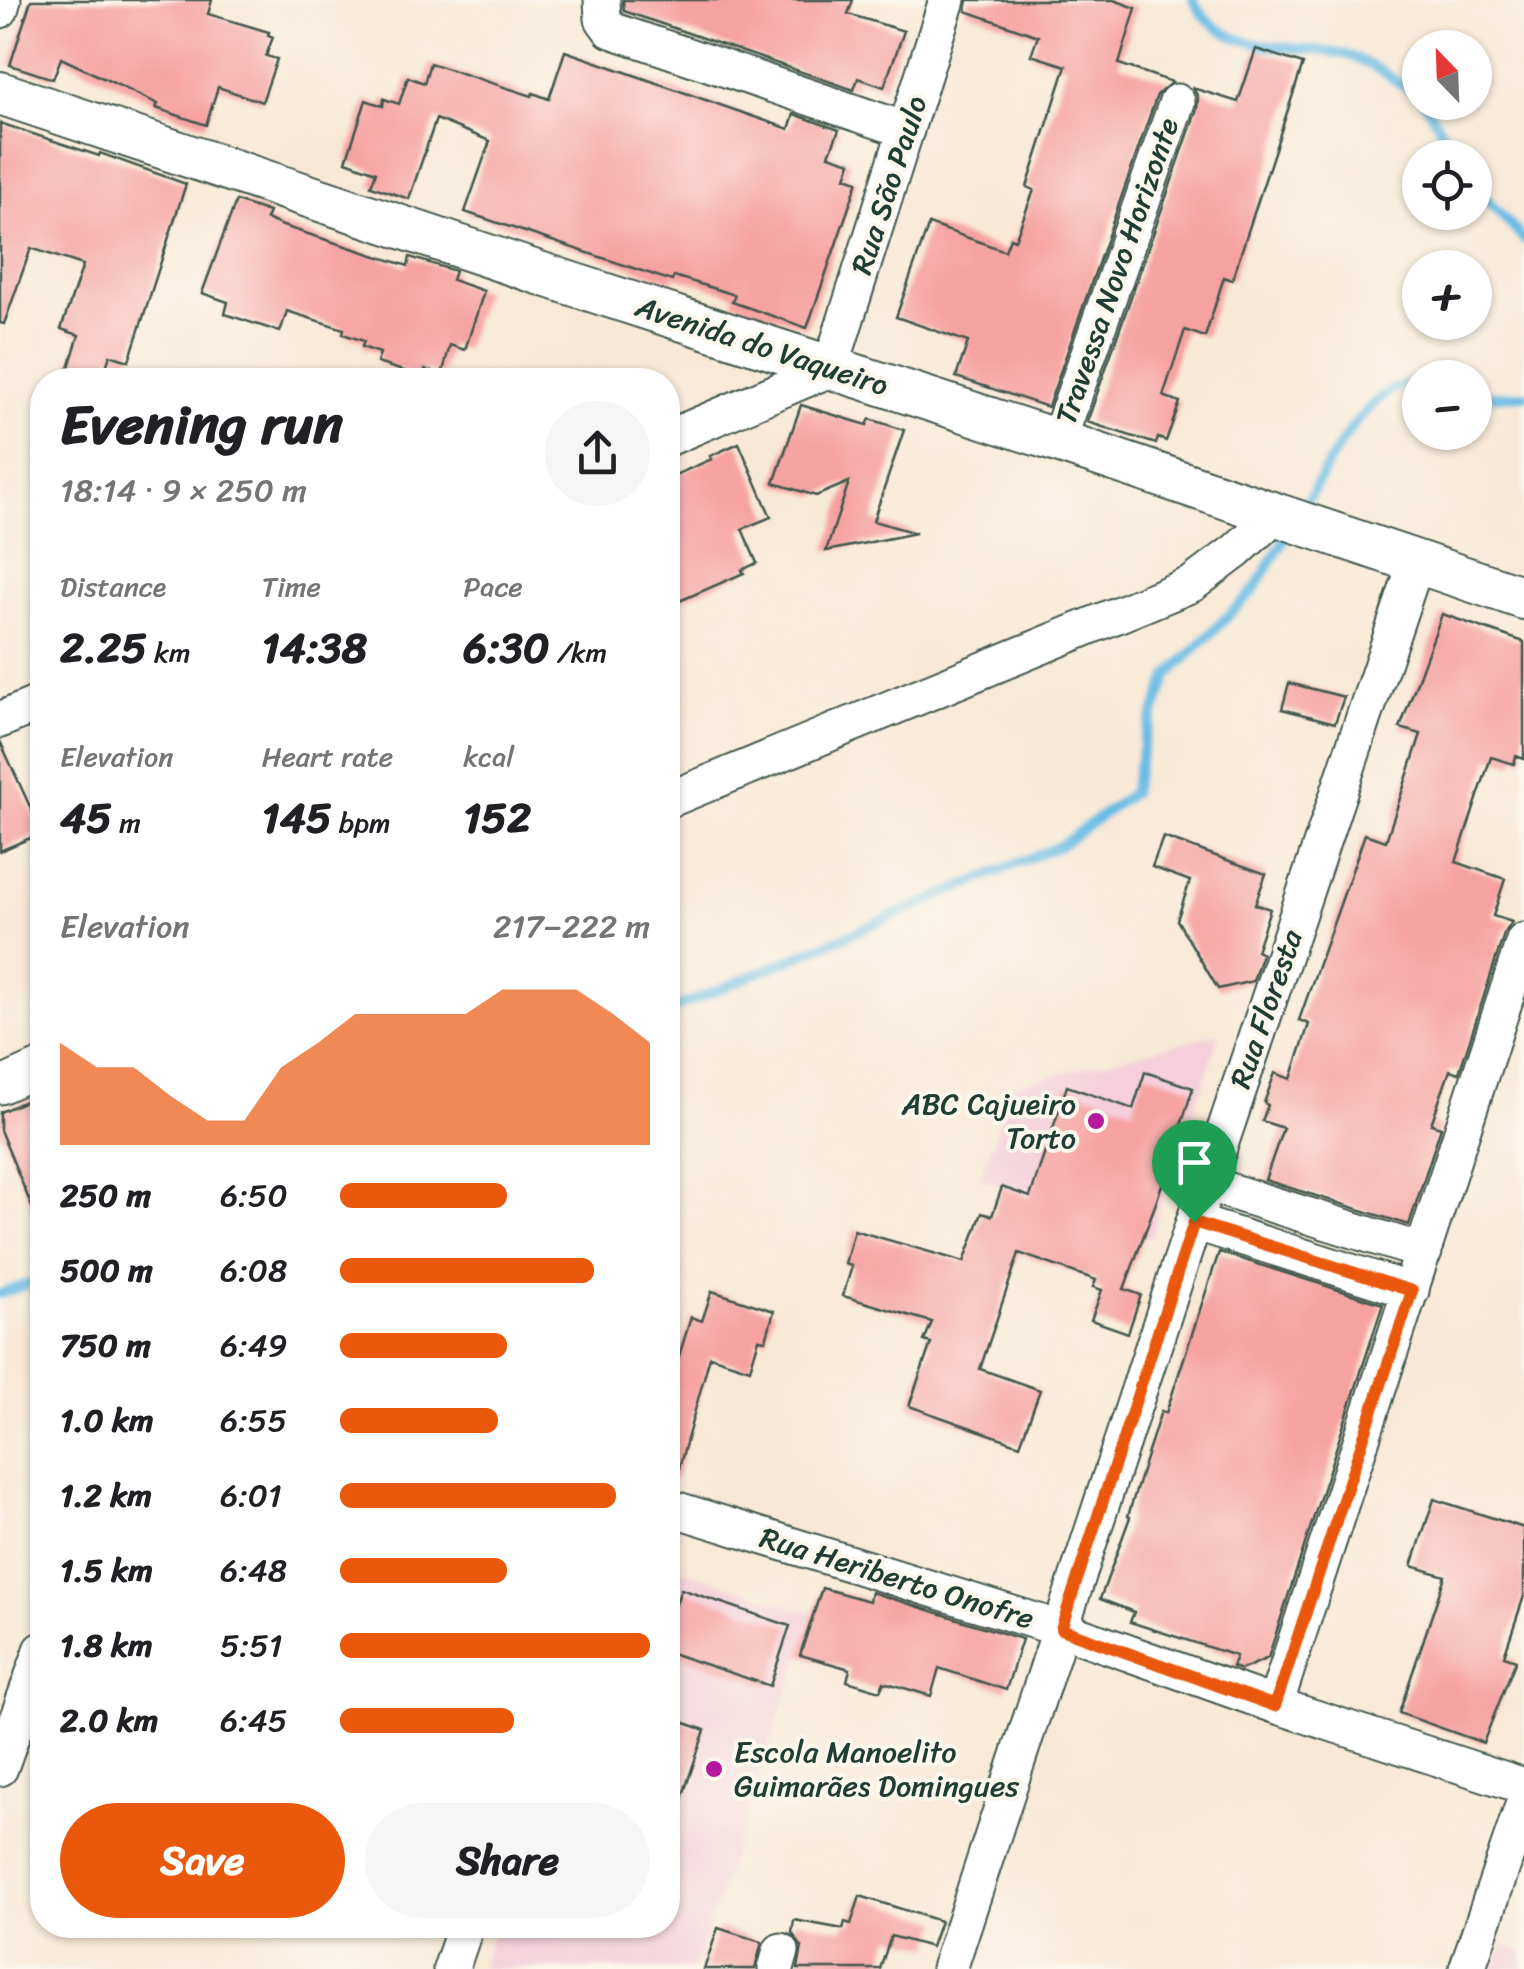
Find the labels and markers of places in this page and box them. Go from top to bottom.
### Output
place label: ABC Cajueiro Torto [901,1077,1076,1165]
marker: ABC Cajueiro Torto [1085,1110,1107,1132]
pin [1152,1120,1237,1223]
place label: Escola Manoelito Guimarães Domingues [734,1725,1019,1813]
marker: Escola Manoelito Guimarães Domingues [703,1758,725,1780]

